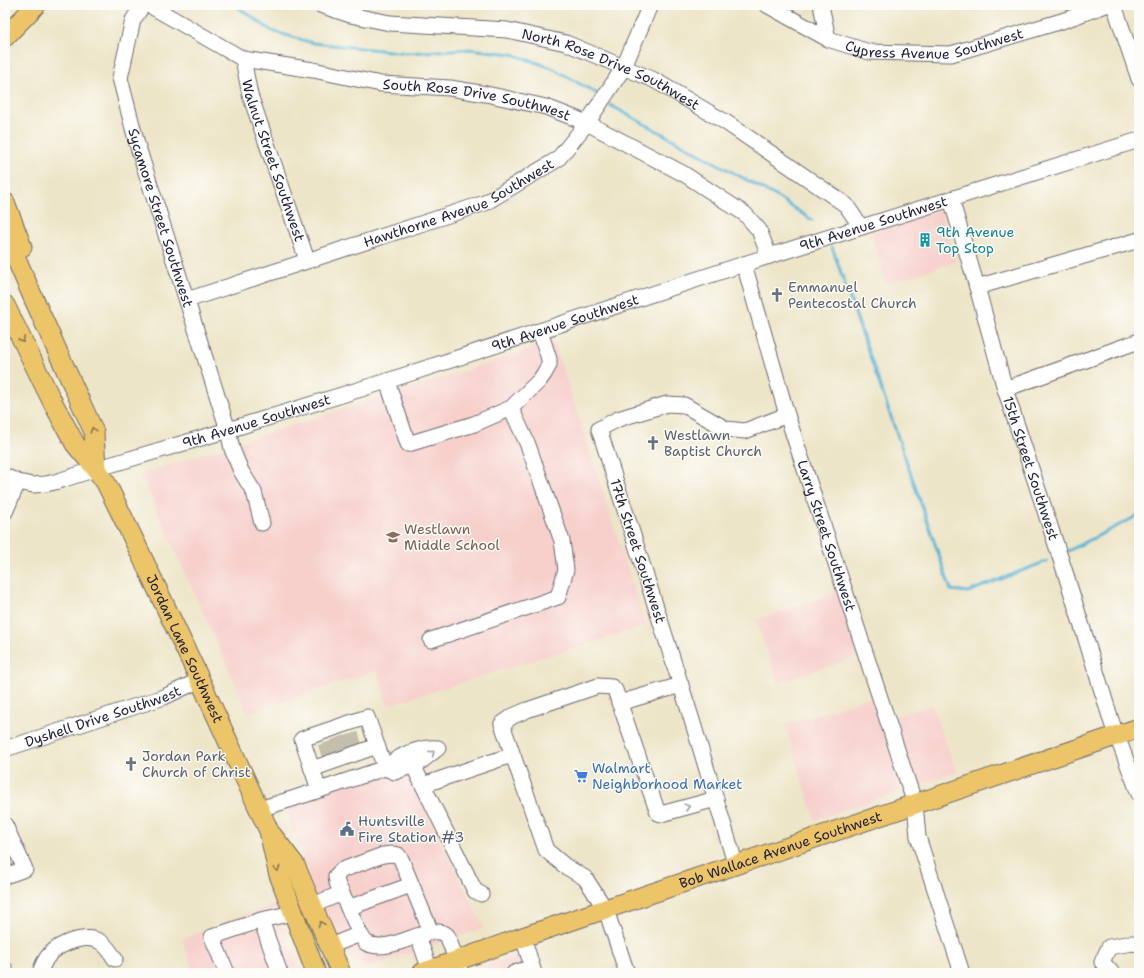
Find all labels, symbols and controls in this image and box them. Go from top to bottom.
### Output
street label: Cypress Avenue Southwest [843,24,1025,63]
street label: North Rose Drive Southwest [520,25,703,114]
street label: South Rose Drive Southwest [382,75,573,125]
street label: Walnut Street Southwest [238,78,309,244]
street label: Sycamore Street Southwest [124,126,197,309]
street label: Hawthorne Avenue Southwest [361,155,557,251]
street label: 9th Avenue Southwest [797,192,949,255]
place label: 9th Avenue Top Stop [936,223,1014,257]
building icon: 9th Avenue Top Stop [917,232,933,248]
place label: Emmanuel Pentecostal Church [788,278,917,312]
church icon: Emmanuel Pentecostal Church [769,287,785,303]
street label: 9th Avenue Southwest [489,290,641,355]
one-way arrow [17,336,25,343]
street label: 9th Avenue Southwest [180,390,333,452]
street label: 15th Street Southwest [999,394,1063,543]
place label: Westlawn Baptist Church [664,426,762,460]
one-way arrow [89,427,97,434]
church icon: Westlawn Baptist Church [645,435,661,451]
street label: Larry Street Southwest [793,458,860,614]
street label: 17th Street Southwest [606,476,670,626]
place label: Westlawn Middle School [404,520,500,554]
school or university icon: Westlawn Middle School [385,529,401,545]
street label: Jordan Lane Southwest [142,571,227,726]
street label: Dyshell Drive Southwest [22,681,184,751]
place label: Jordan Park Church of Christ [142,747,251,781]
one-way arrow [427,750,434,757]
church icon: Jordan Park Church of Christ [123,756,139,772]
place label: Walmart Neighborhood Market [592,759,742,793]
supermarket icon: Walmart Neighborhood Market [573,768,589,784]
one-way arrow [683,803,690,812]
street label: Bob Wallace Avenue Southwest [677,807,884,892]
place label: Huntsville Fire Station #3 [358,812,464,846]
public building icon: Huntsville Fire Station #3 [339,821,355,837]
one-way arrow [273,865,281,872]
one-way arrow [317,920,325,927]

